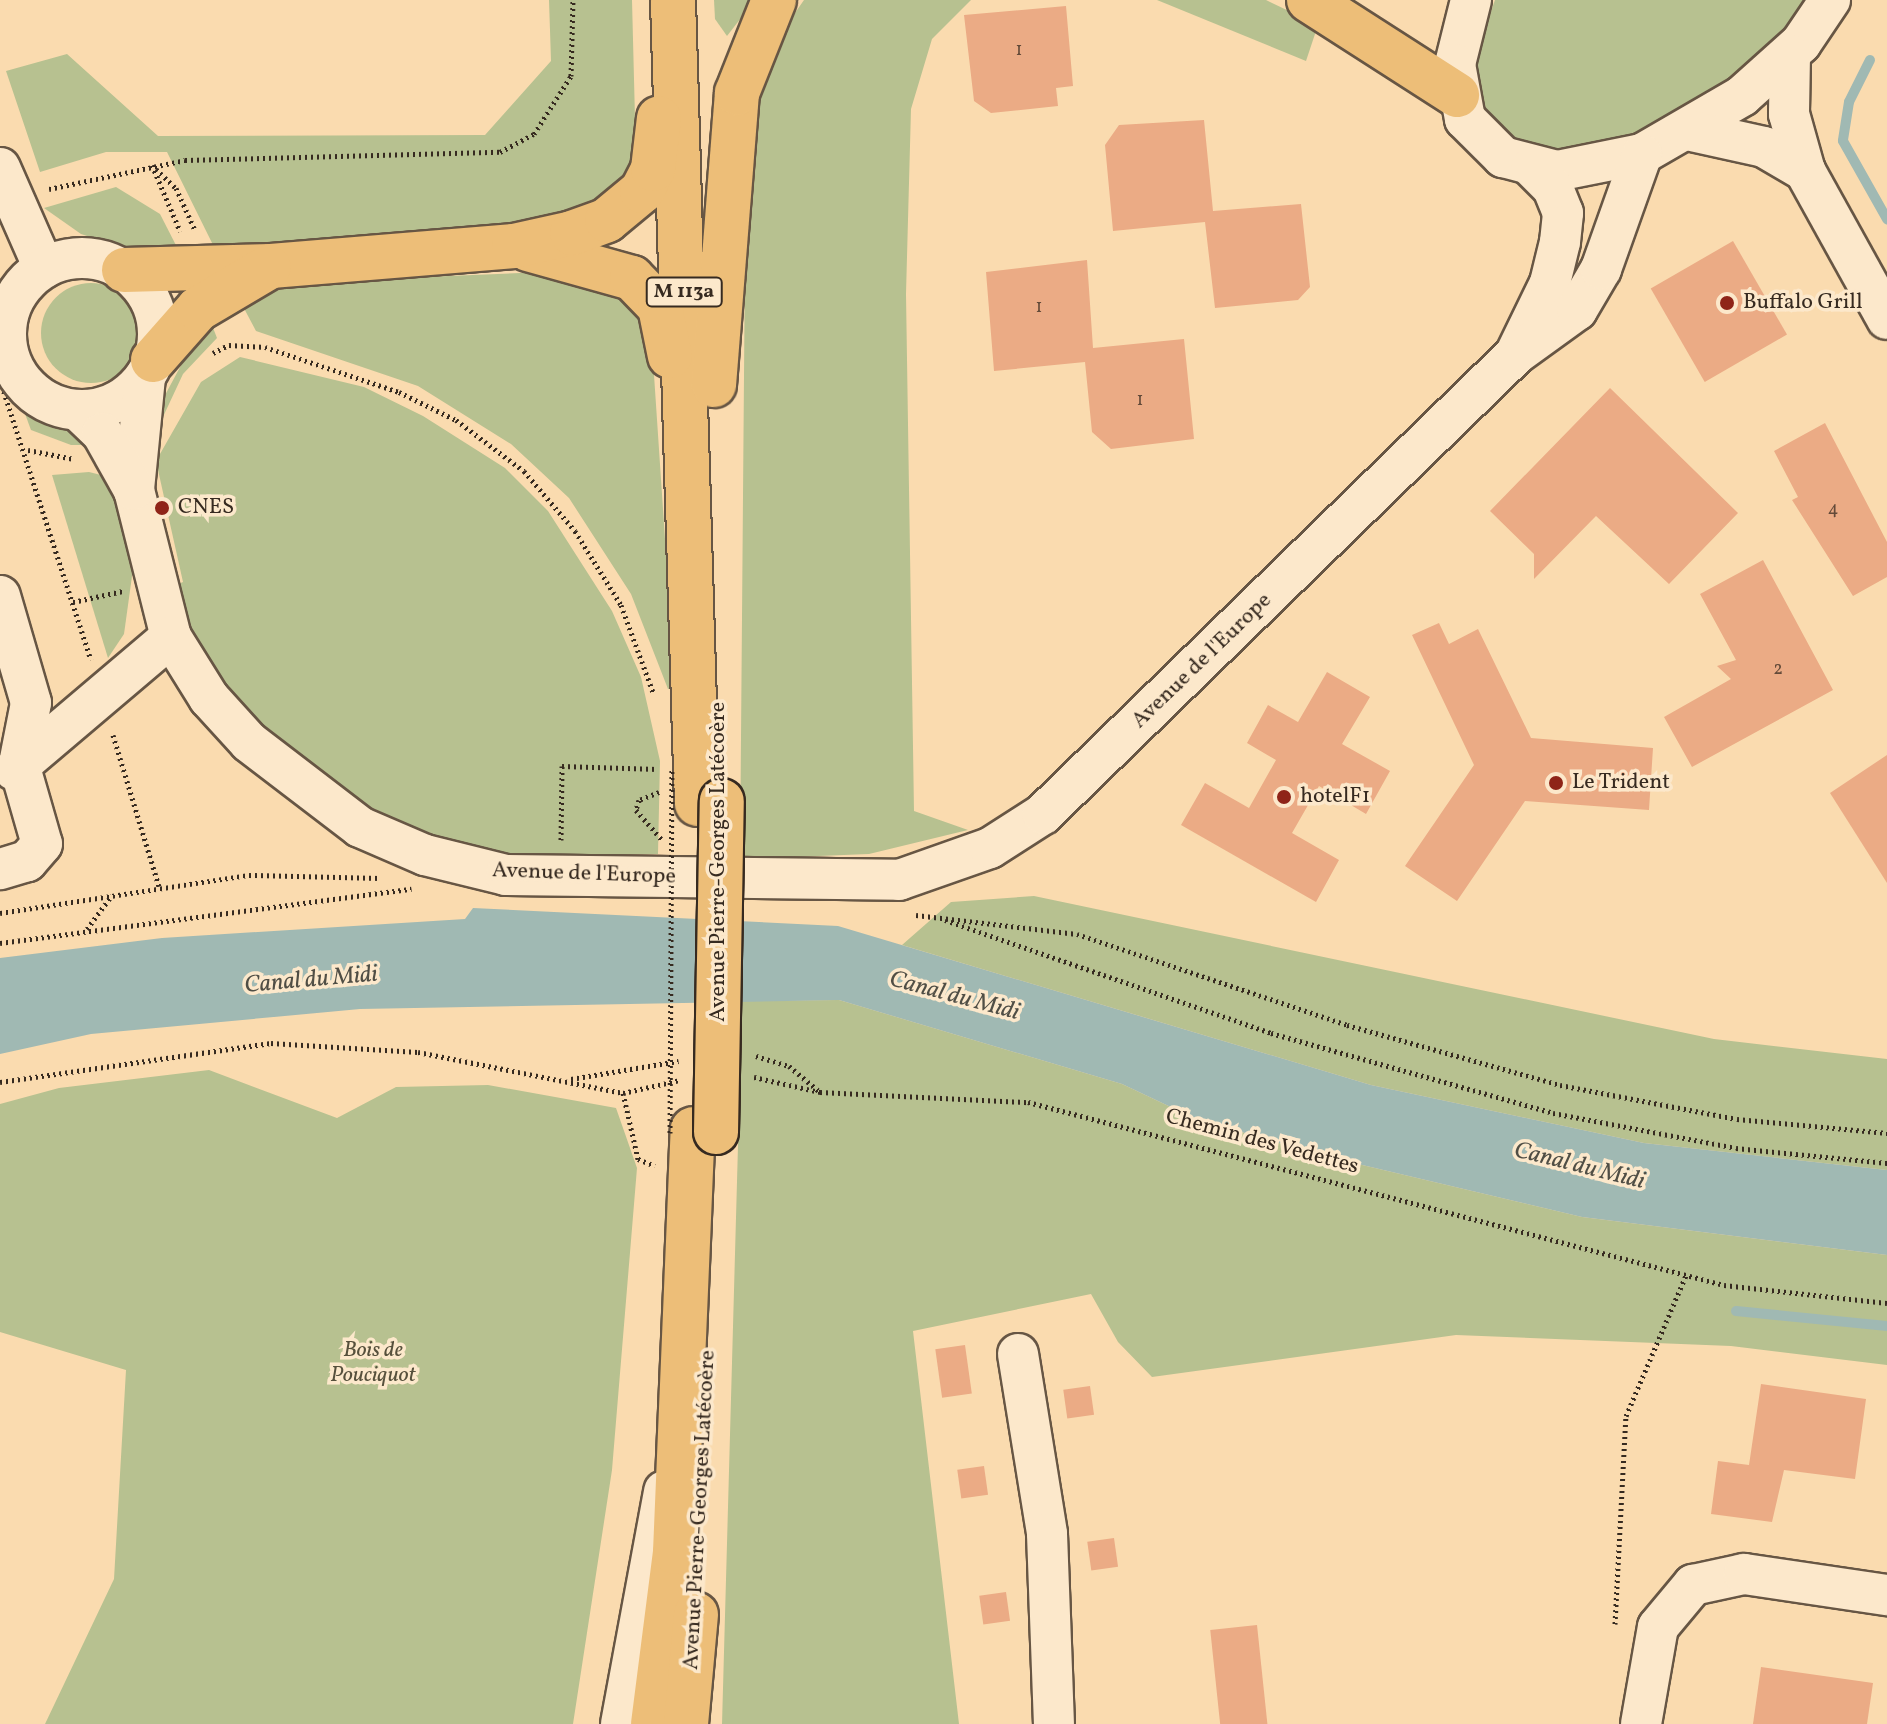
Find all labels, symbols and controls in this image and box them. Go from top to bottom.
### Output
house number: 1 [1016,40,1022,62]
road number: M 113a [644,276,724,308]
place label: Buffalo Grill [1743,290,1862,316]
marker: Buffalo Grill [1718,294,1736,312]
house number: 1 [1036,297,1042,319]
house number: 1 [1137,390,1143,412]
place label: CNES [178,495,234,521]
marker: CNES [153,499,171,517]
house number: 4 [1828,499,1838,521]
street label: Avenue de l'Europe [1127,588,1277,734]
house number: 2 [1773,659,1783,681]
street label: Avenue Pierre-Georges Latécoère [706,702,732,1022]
place label: Le Trident [1572,770,1671,796]
marker: Le Trident [1547,774,1565,792]
place label: hotelF1 [1300,784,1370,810]
marker: hotelF1 [1275,788,1293,806]
street label: Avenue de l'Europe [492,858,676,890]
water label: Canal du Midi [243,961,379,1001]
water label: Canal du Midi [886,966,1022,1028]
street label: Chemin des Vedettes [1162,1103,1362,1181]
water label: Canal du Midi [1511,1137,1647,1197]
park label: Bois de Pouciquot [330,1337,416,1388]
street label: Avenue Pierre-Georges Latécoère [678,1349,722,1671]

